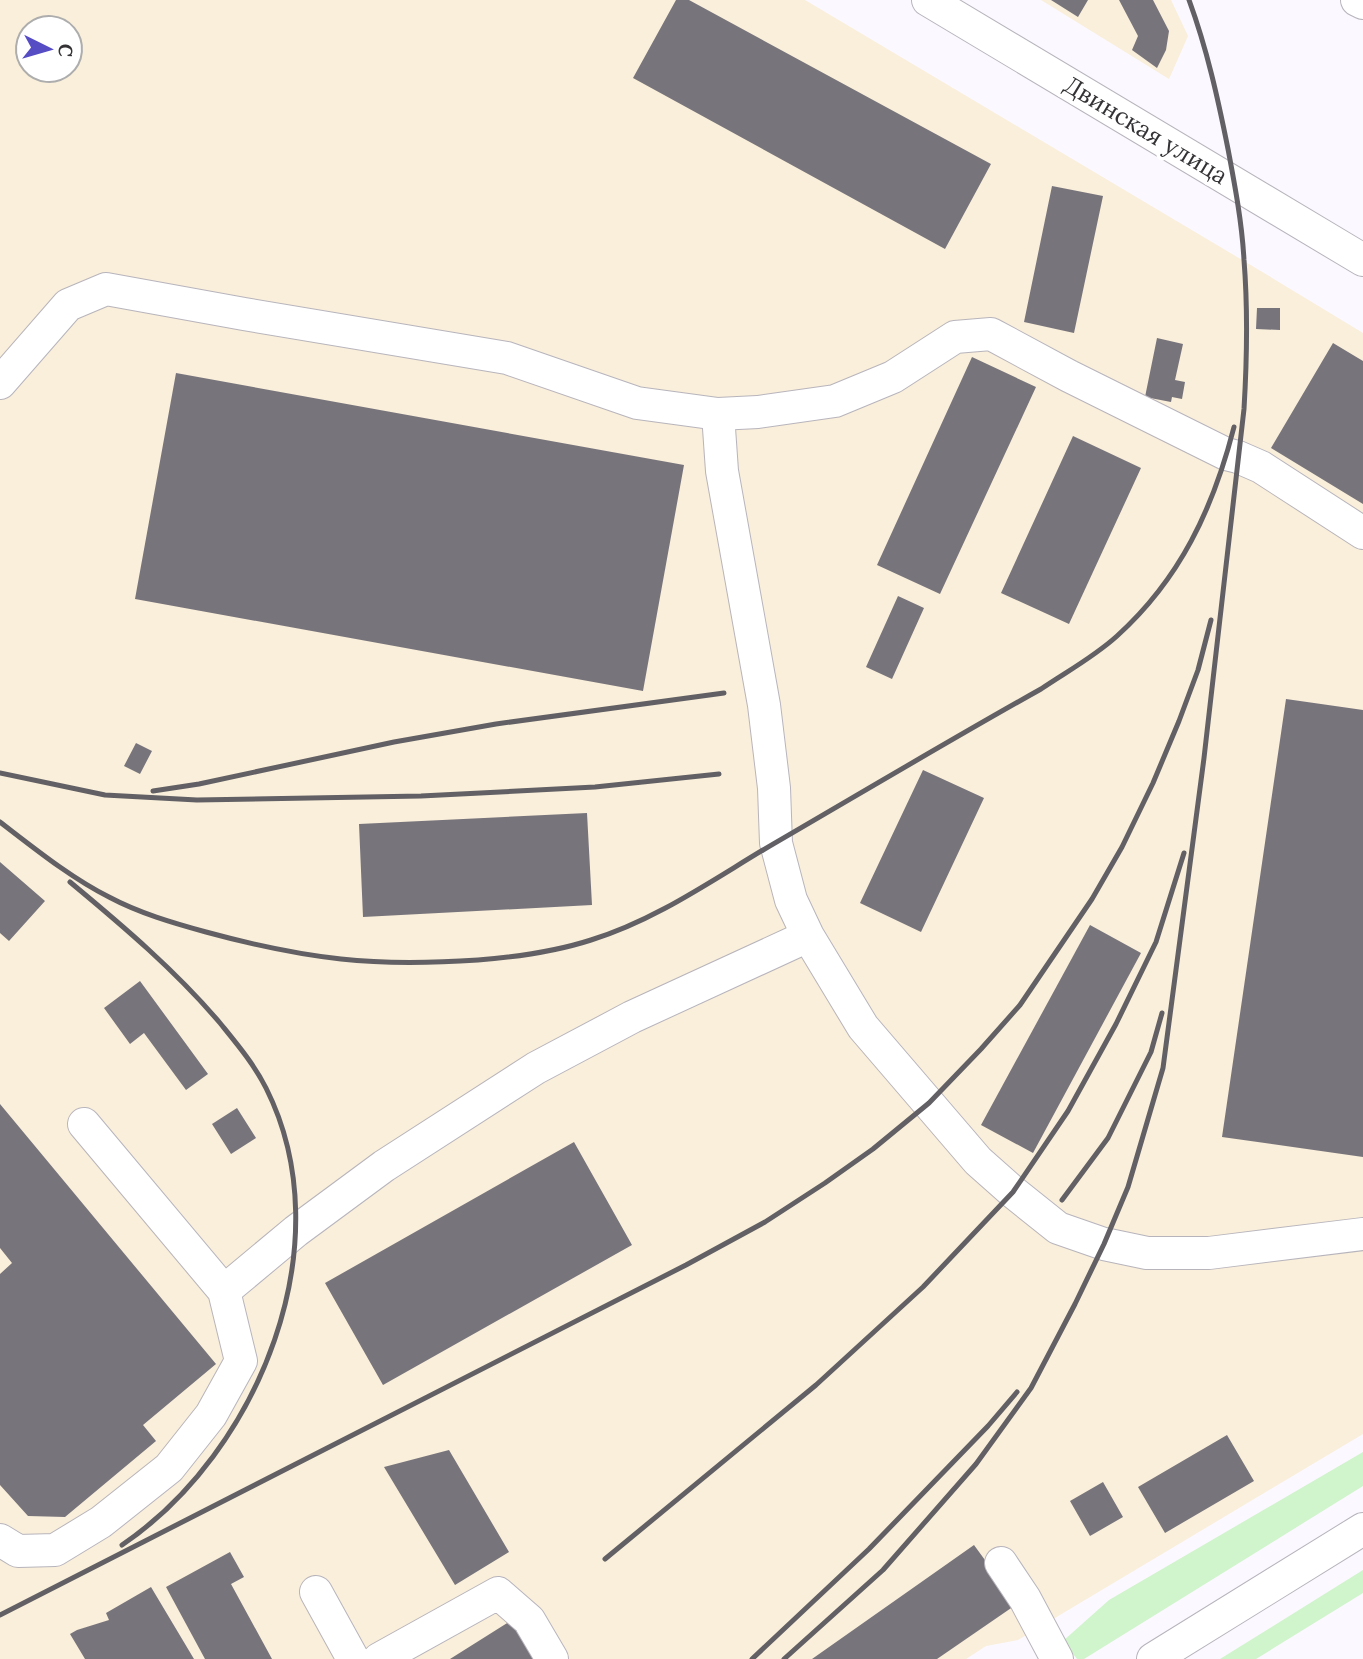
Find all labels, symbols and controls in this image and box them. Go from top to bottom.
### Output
north arrow [14,14,84,84]
text: С [53,43,78,58]
street label: Двинская улица [1059,69,1233,191]

